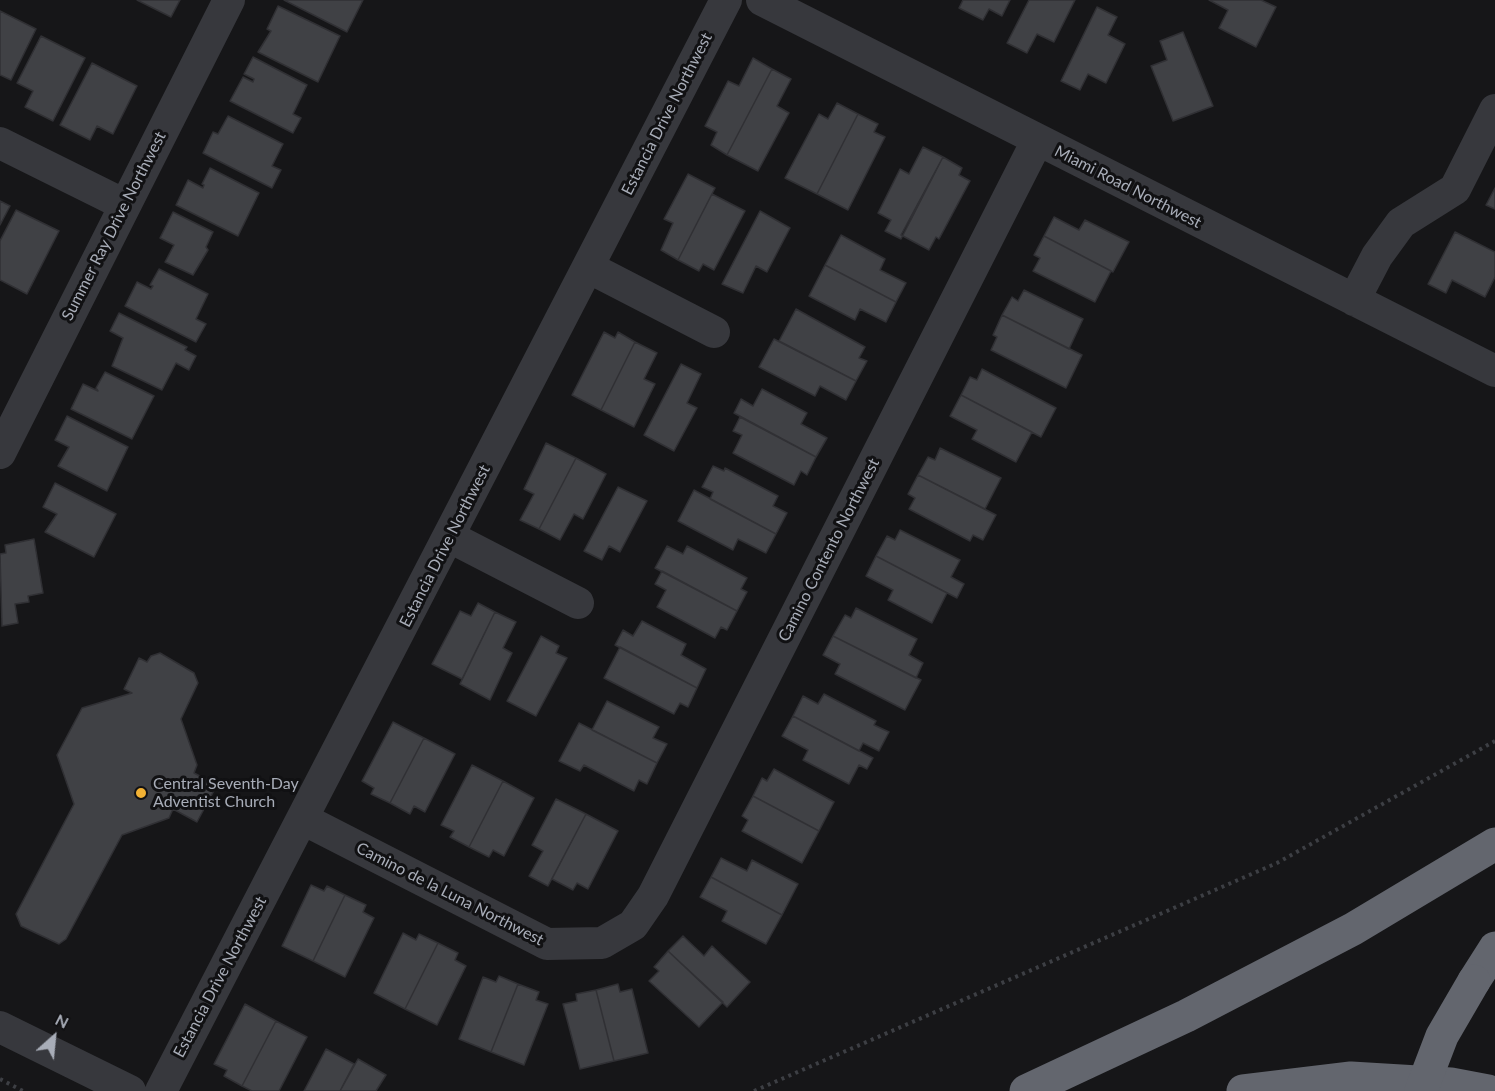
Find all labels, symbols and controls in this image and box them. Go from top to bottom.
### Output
street label: Estancia Drive Northwest [618,30,716,198]
street label: Summer Ray Drive Northwest [58,128,170,324]
street label: Miami Road Northwest [1051,142,1205,232]
street label: Camino Contento Northwest [774,455,884,645]
street label: Estancia Drive Northwest [396,462,494,630]
place label: Central Seventh-Day Adventist Church [153,774,299,812]
marker: Central Seventh-Day Adventist Church [134,786,148,800]
street label: Camino de la Luna Northwest [353,838,547,950]
street label: Estancia Drive Northwest [169,893,271,1061]
north arrow [24,1007,84,1067]
text: N [53,1009,72,1032]

